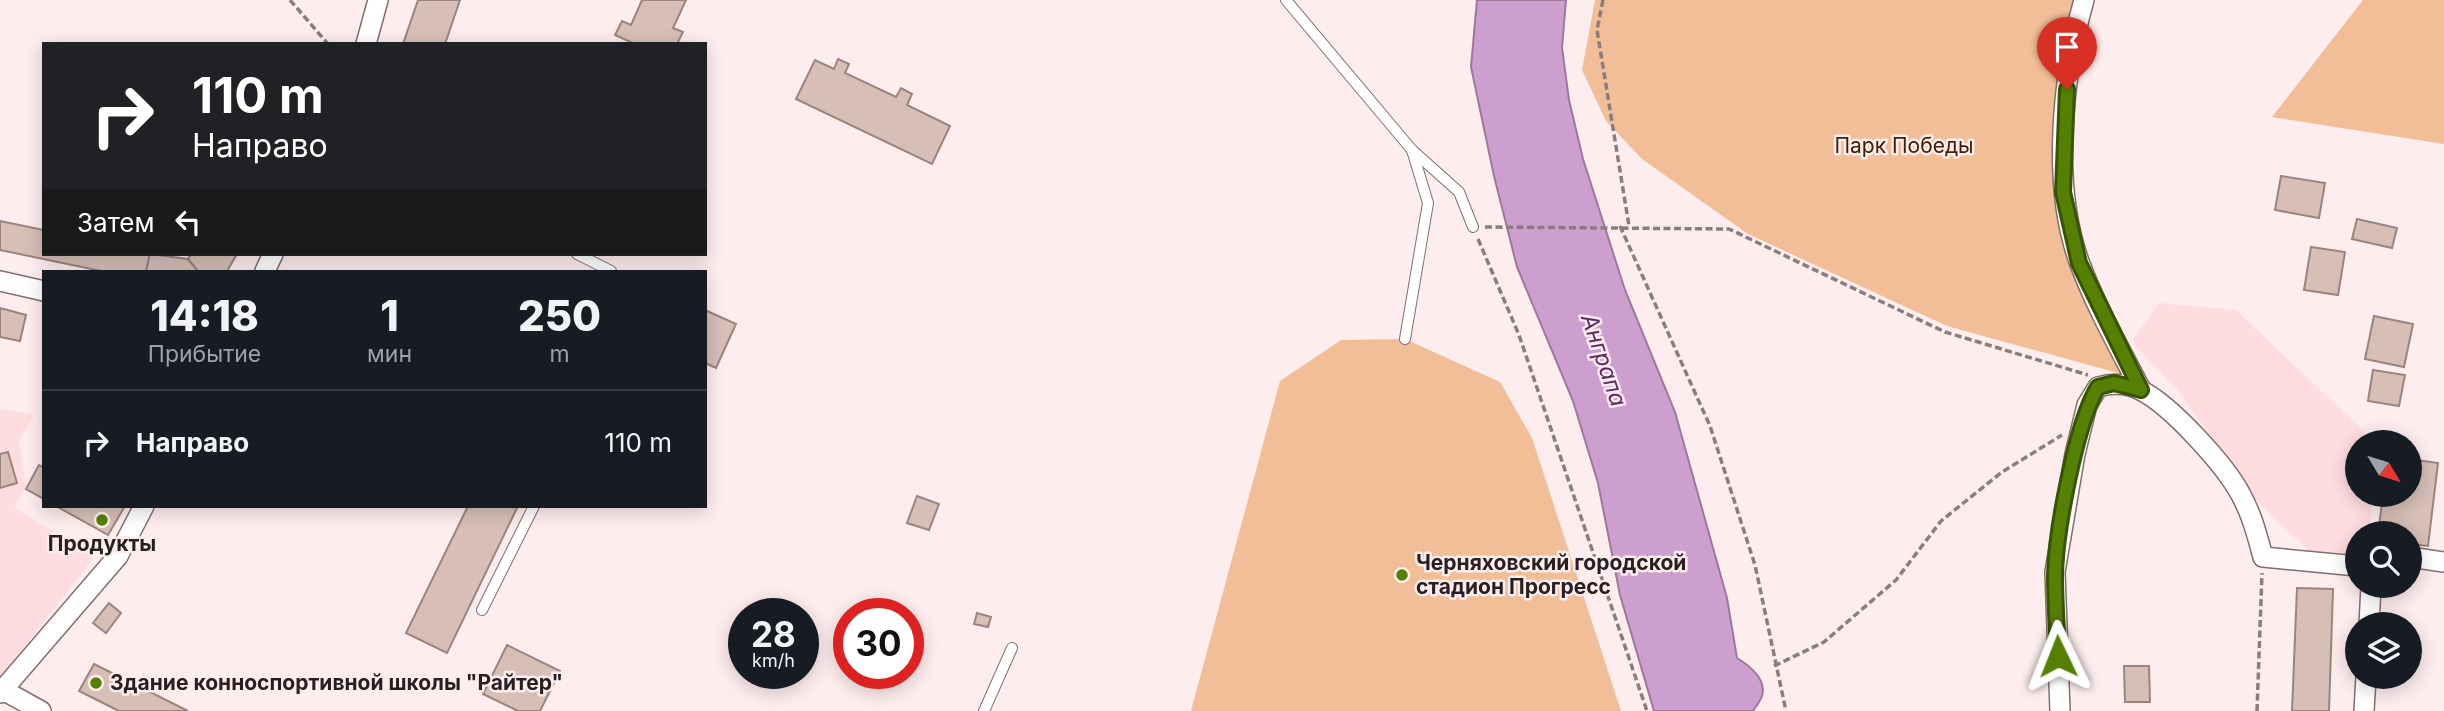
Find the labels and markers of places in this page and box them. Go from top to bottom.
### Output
pin [2037,17,2097,89]
marker: Продукты [94,512,110,528]
place label: Продукты [48,531,156,556]
place label: Черняховский городской стадион Прогресс [1416,550,1686,599]
marker: Черняховский городской стадион Прогресс [1394,567,1410,583]
place label: Здание конноспортивной школы "Райтер" [110,670,563,695]
marker: Здание конноспортивной школы "Райтер" [88,675,104,691]

